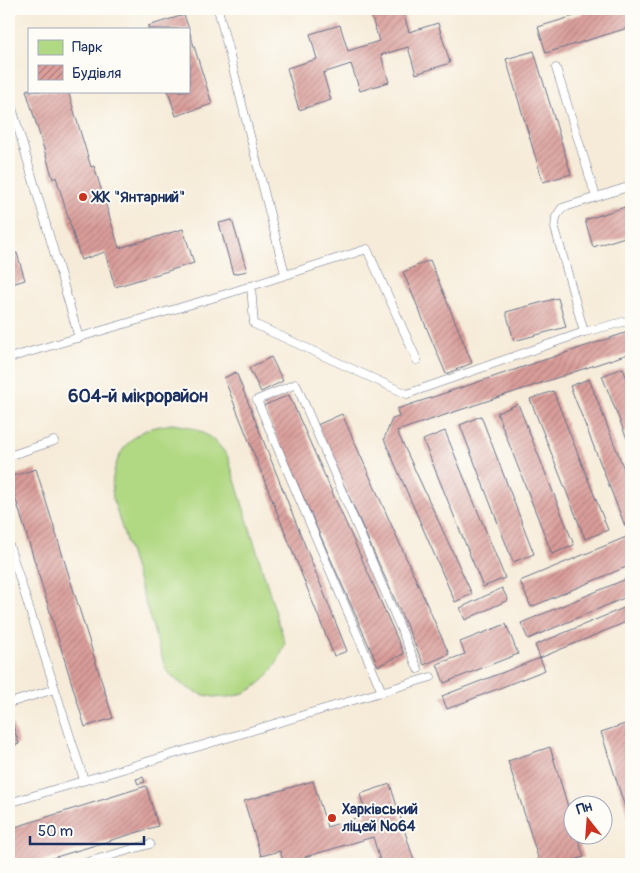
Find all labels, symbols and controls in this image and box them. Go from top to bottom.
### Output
legend [28,28,190,92]
text: Парк [72,38,103,57]
text: Будівля [72,64,121,83]
place label: ЖК "Янтарний" [90,188,185,207]
marker: ЖК "Янтарний" [77,191,89,203]
district label: 604-й мікрорайон [68,385,208,408]
north arrow [562,796,612,846]
text: Пн [575,798,594,818]
place label: Харківський ліцей №64 [341,800,418,836]
marker: Харківський ліцей №64 [326,812,338,824]
scale bar [30,813,144,845]
text: 50 m [38,822,73,841]

